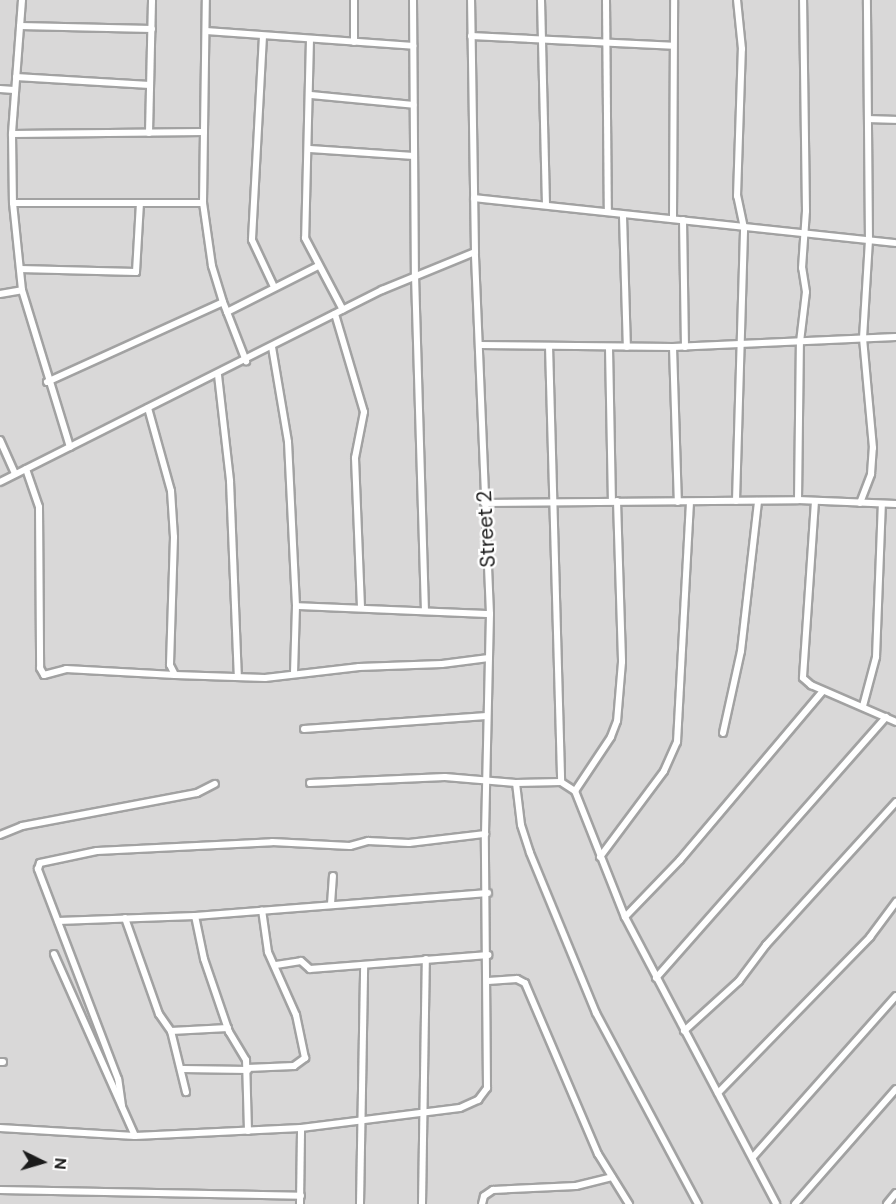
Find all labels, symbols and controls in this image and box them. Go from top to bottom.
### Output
street label: Street 2 [471,490,501,568]
north arrow [12,1132,72,1192]
text: N [49,1157,71,1170]

